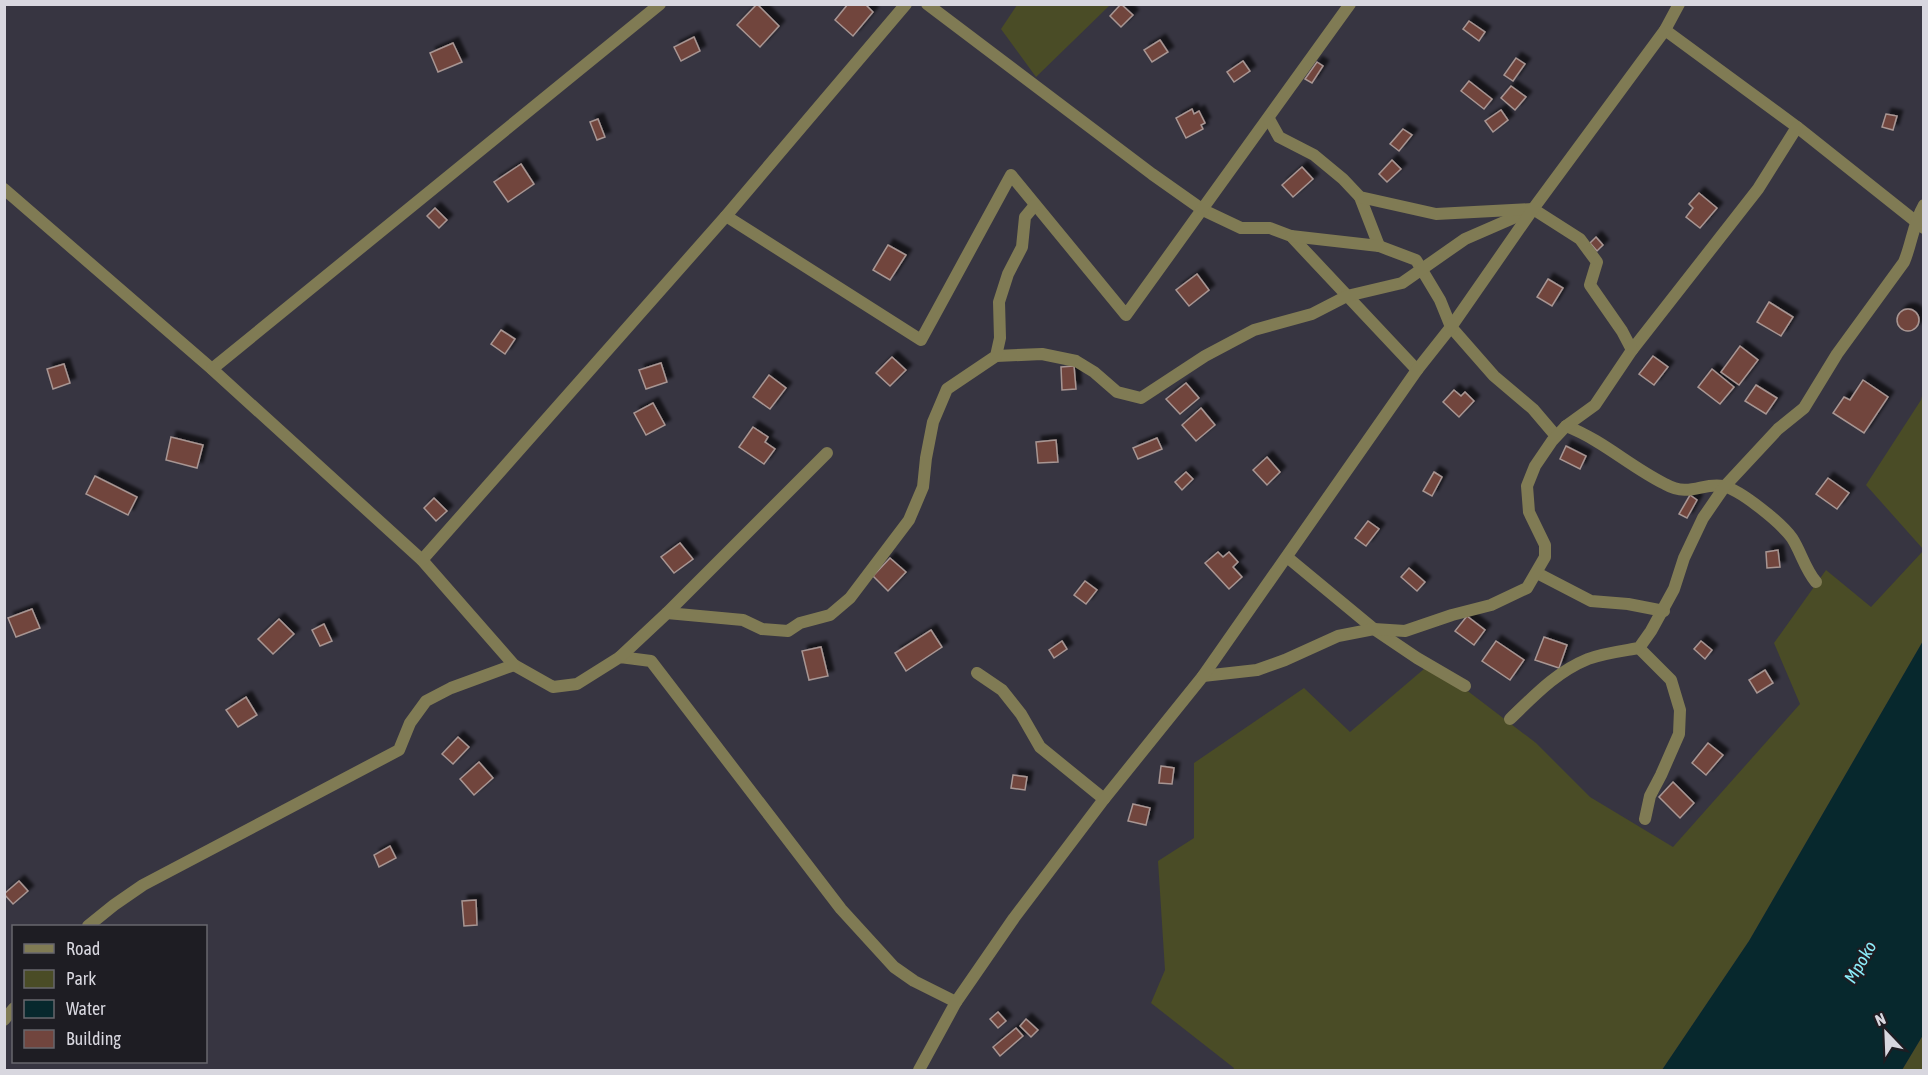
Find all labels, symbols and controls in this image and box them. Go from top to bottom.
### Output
legend [12,925,207,1063]
water label: Mpoko [1840,937,1880,987]
text: Road [66,938,100,959]
text: Park [66,968,96,989]
text: Water [66,998,106,1019]
north arrow [1856,1003,1916,1063]
text: N [1872,1009,1888,1029]
text: Building [66,1028,121,1049]

